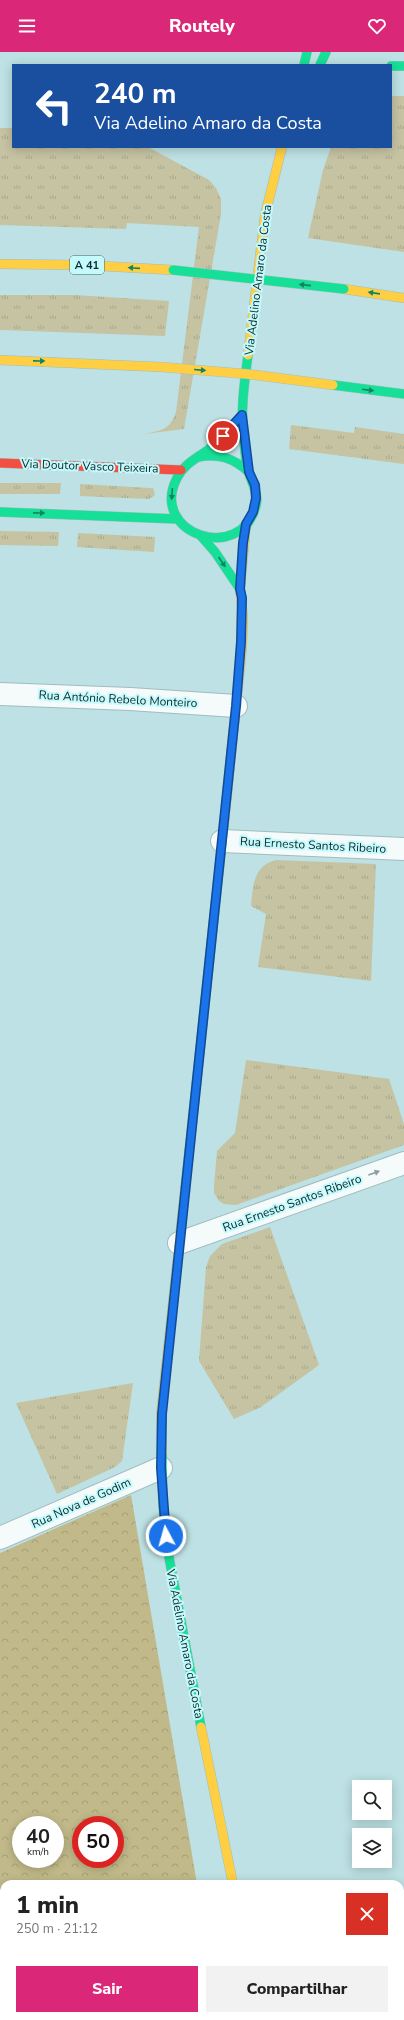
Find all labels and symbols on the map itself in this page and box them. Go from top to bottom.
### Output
street label: Via Adelino Amaro da Costa [241,204,275,357]
road number: A 41 [70,256,104,274]
one-way arrow [127,265,140,271]
one-way arrow [299,282,311,288]
one-way arrow [368,290,380,296]
one-way arrow [33,358,46,364]
one-way arrow [194,367,206,374]
one-way arrow [362,387,374,393]
pin [206,419,240,453]
street label: Via Doutor Vasco Teixeira [20,456,159,476]
one-way arrow [169,488,176,500]
one-way arrow [33,510,45,517]
one-way arrow [218,556,225,567]
street label: Rua António Rebelo Monteiro [38,687,198,711]
street label: Rua Ernesto Santos Ribeiro [239,833,387,857]
street label: Rua Ernesto Santos Ribeiro [220,1170,364,1236]
one-way arrow [368,1170,380,1176]
street label: Rua Nova de Godim [29,1474,133,1532]
position arrow [145,1515,187,1557]
street label: Via Adelino Amaro da Costa [162,1567,207,1720]
speed limit sign: 50 [72,1816,124,1868]

